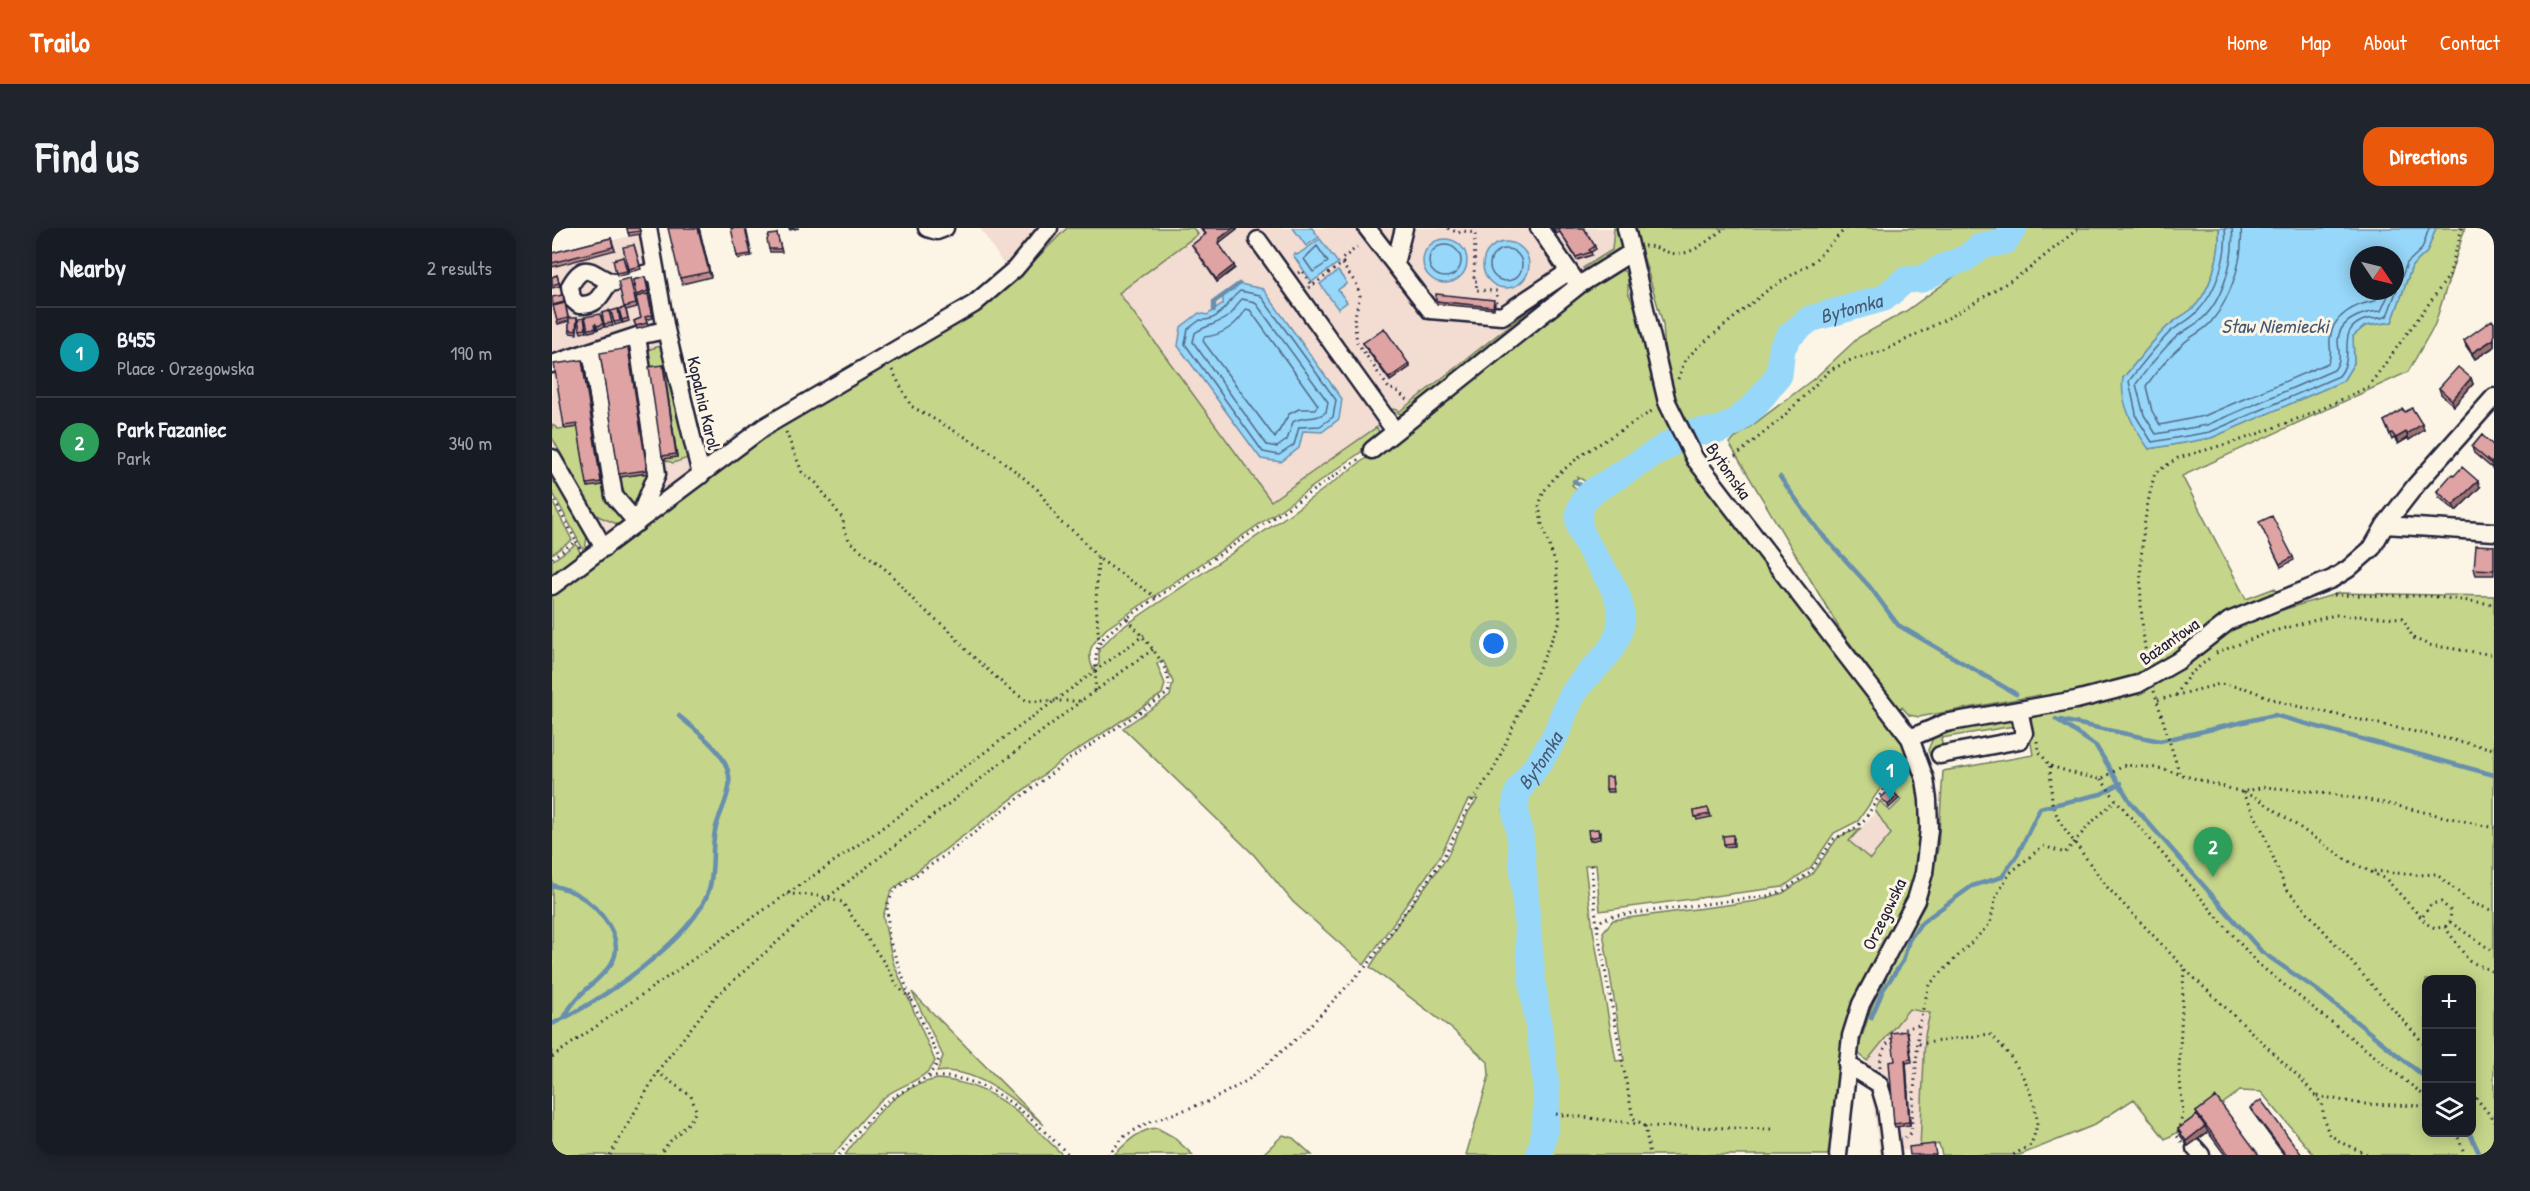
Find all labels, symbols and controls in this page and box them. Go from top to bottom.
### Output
text: Trailo [30,23,90,61]
text: Home [2227,28,2268,57]
text: Map [2301,28,2331,57]
text: About [2364,28,2407,57]
text: Contact [2440,28,2500,57]
button: Directions [2363,127,2494,186]
text: Find us [36,128,139,185]
north arrow [2350,246,2404,300]
text: Nearby [60,250,126,285]
text: 2 results [427,254,492,281]
water label: Bytomka [1816,285,1887,329]
water label: Staw Niemiecki [2221,312,2331,339]
text: B455 [117,324,155,354]
text: 1 [76,339,83,366]
text: 190 m [450,339,492,366]
text: Place · Orzegowska [117,354,254,381]
street label: Kopalnia Karol [681,354,727,452]
text: Park Fazaniec [117,414,226,444]
text: 2 [75,429,84,456]
text: 340 m [448,429,492,456]
street label: Bytomska [1700,438,1758,504]
text: Park [117,444,150,471]
street label: Bażantowa [2134,611,2204,671]
your location [1479,629,1508,658]
water label: Bytomka [1510,725,1569,794]
pin: 1 [1870,750,1910,800]
pin: 2 [2194,828,2232,877]
street label: Orzegowska [1856,874,1912,954]
map controls [2422,975,2476,1137]
button: + [2422,975,2476,1029]
button: − [2422,1029,2476,1083]
button: layers [2422,1083,2476,1137]

